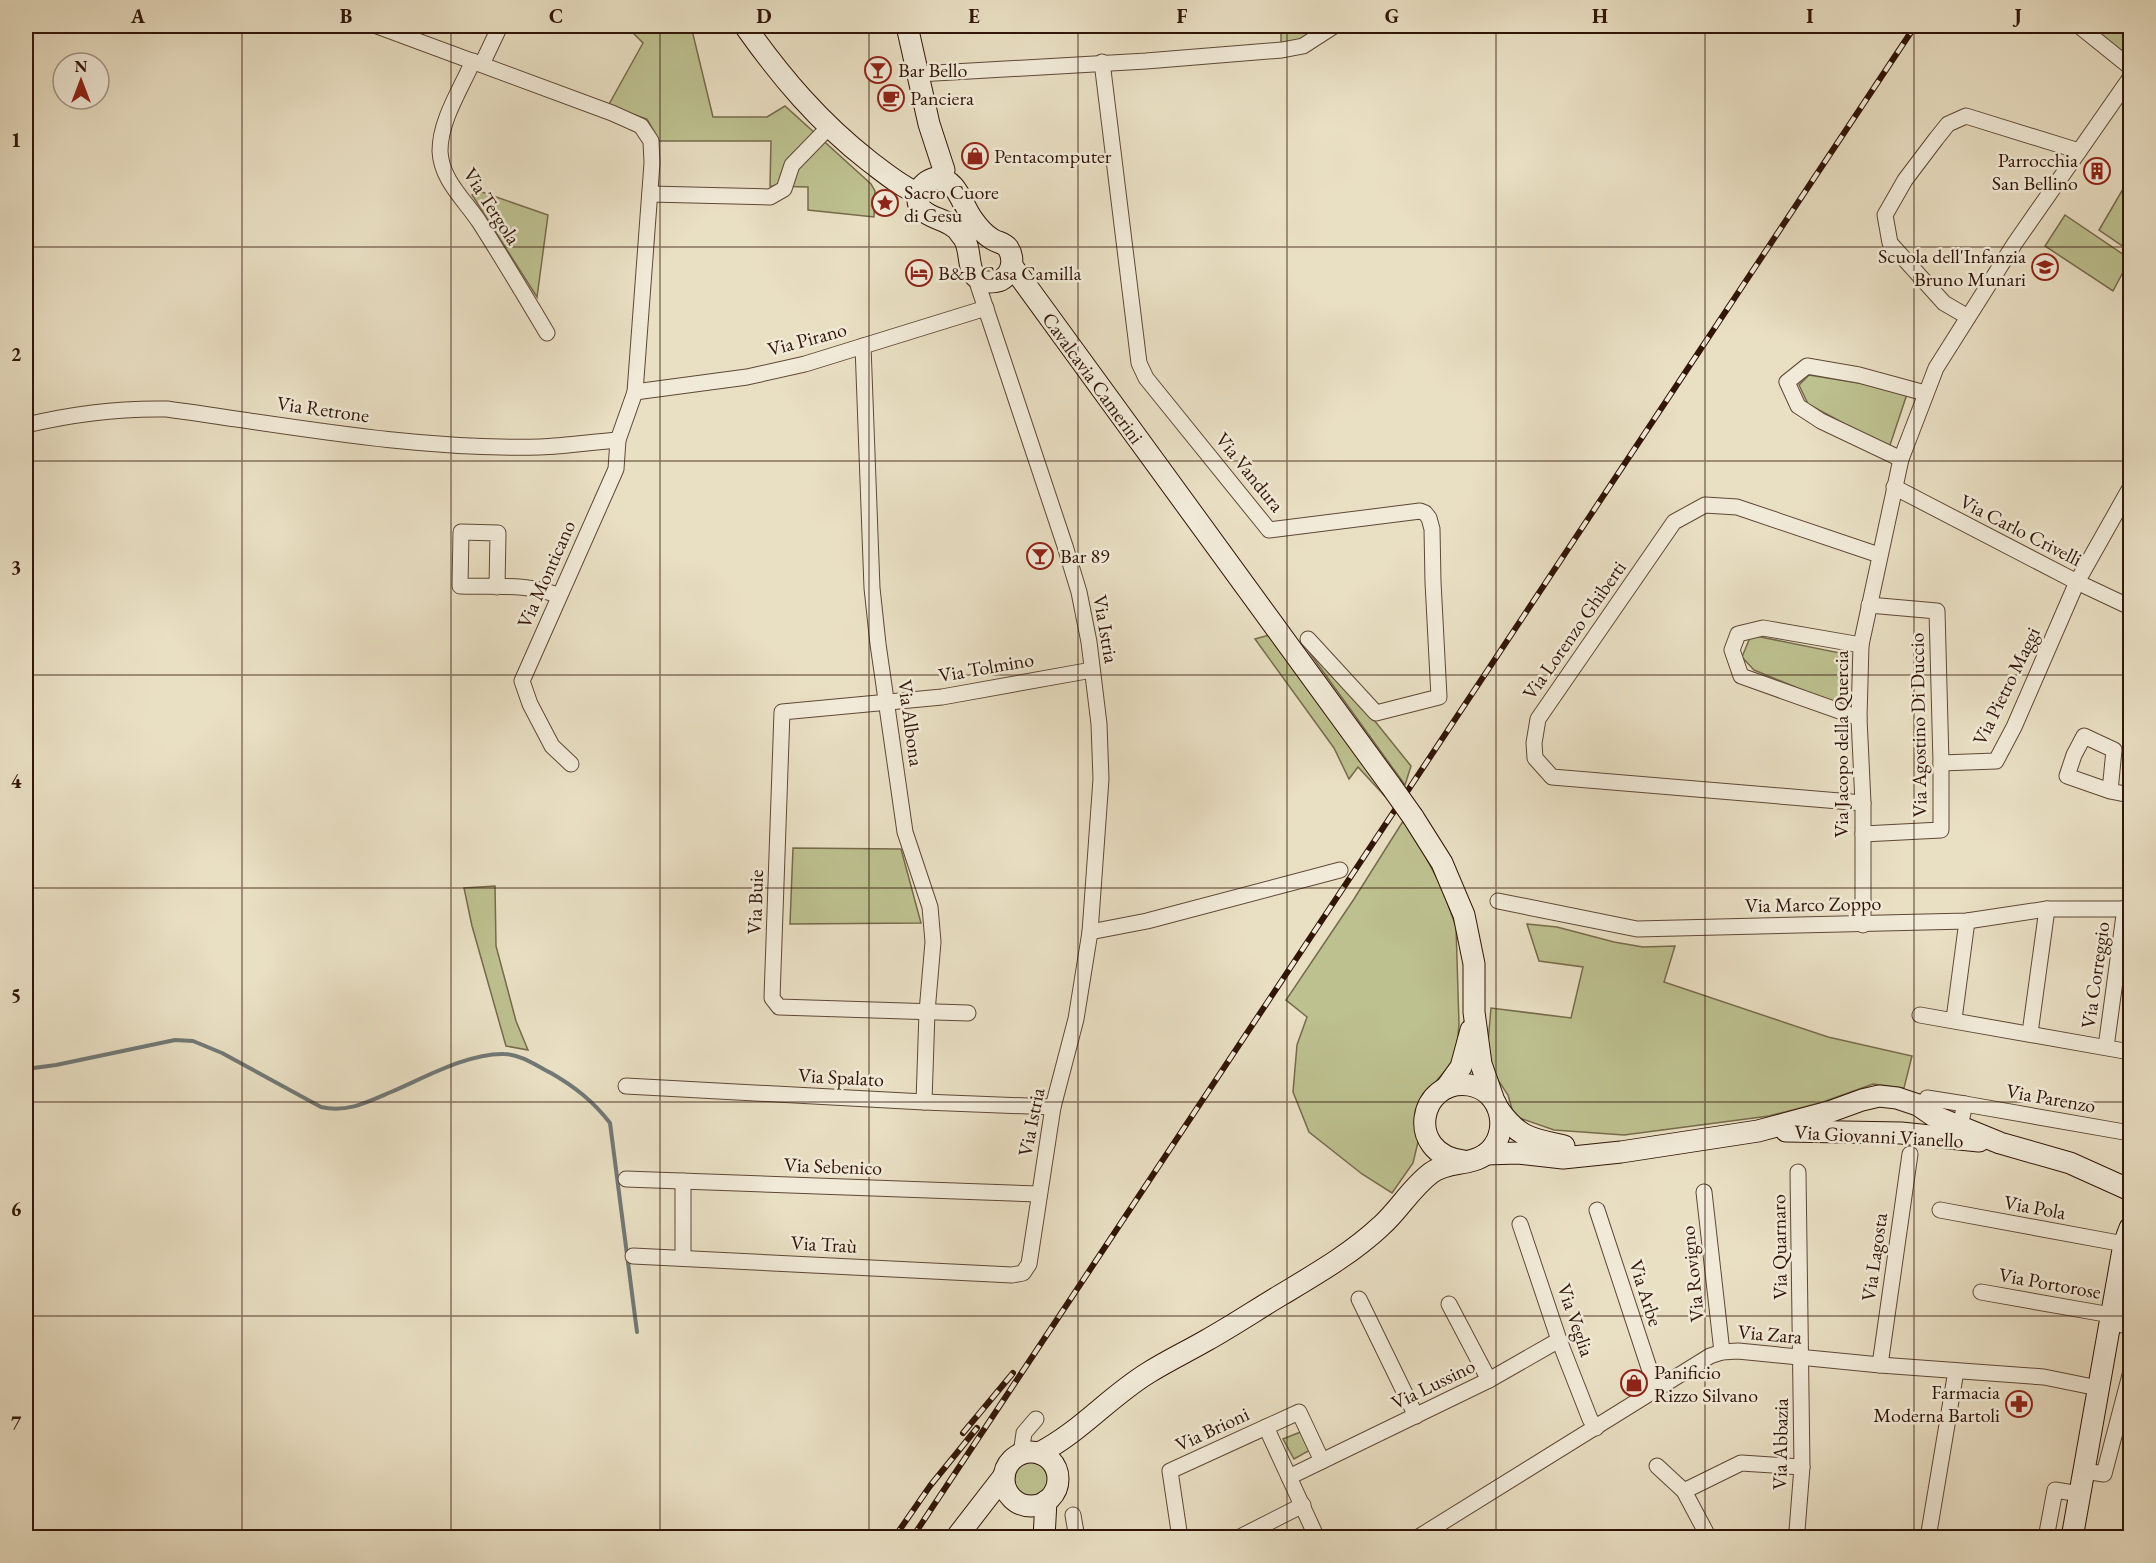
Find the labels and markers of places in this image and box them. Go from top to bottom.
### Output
bar icon: Bar Bello [863,55,893,85]
place label: Bar Bello [898,57,968,83]
cafe icon: Panciera [876,83,906,113]
place label: Panciera [910,85,974,111]
shop icon: Pentacomputer [960,141,990,171]
place label: Pentacomputer [994,143,1112,169]
place label: Parrocchia San Bellino [1992,147,2078,196]
building icon: Parrocchia San Bellino [2082,156,2112,186]
place label: Sacro Cuore di Gesù [904,179,999,228]
place icon: Sacro Cuore di Gesù [870,188,900,218]
place label: Scuola dell'Infanzia Bruno Munari [1878,243,2026,292]
school or university icon: Scuola dell'Infanzia Bruno Munari [2030,252,2060,282]
hotel icon: B&B Casa Camilla [904,258,934,288]
place label: B&B Casa Camilla [938,260,1081,286]
bar icon: Bar 89 [1025,541,1055,571]
place label: Bar 89 [1060,543,1110,569]
place label: Panificio Rizzo Silvano [1654,1359,1758,1408]
shop icon: Panificio Rizzo Silvano [1619,1368,1649,1398]
place label: Farmacia Moderna Bartoli [1873,1379,2000,1428]
pharmacy icon: Farmacia Moderna Bartoli [2004,1389,2034,1419]

